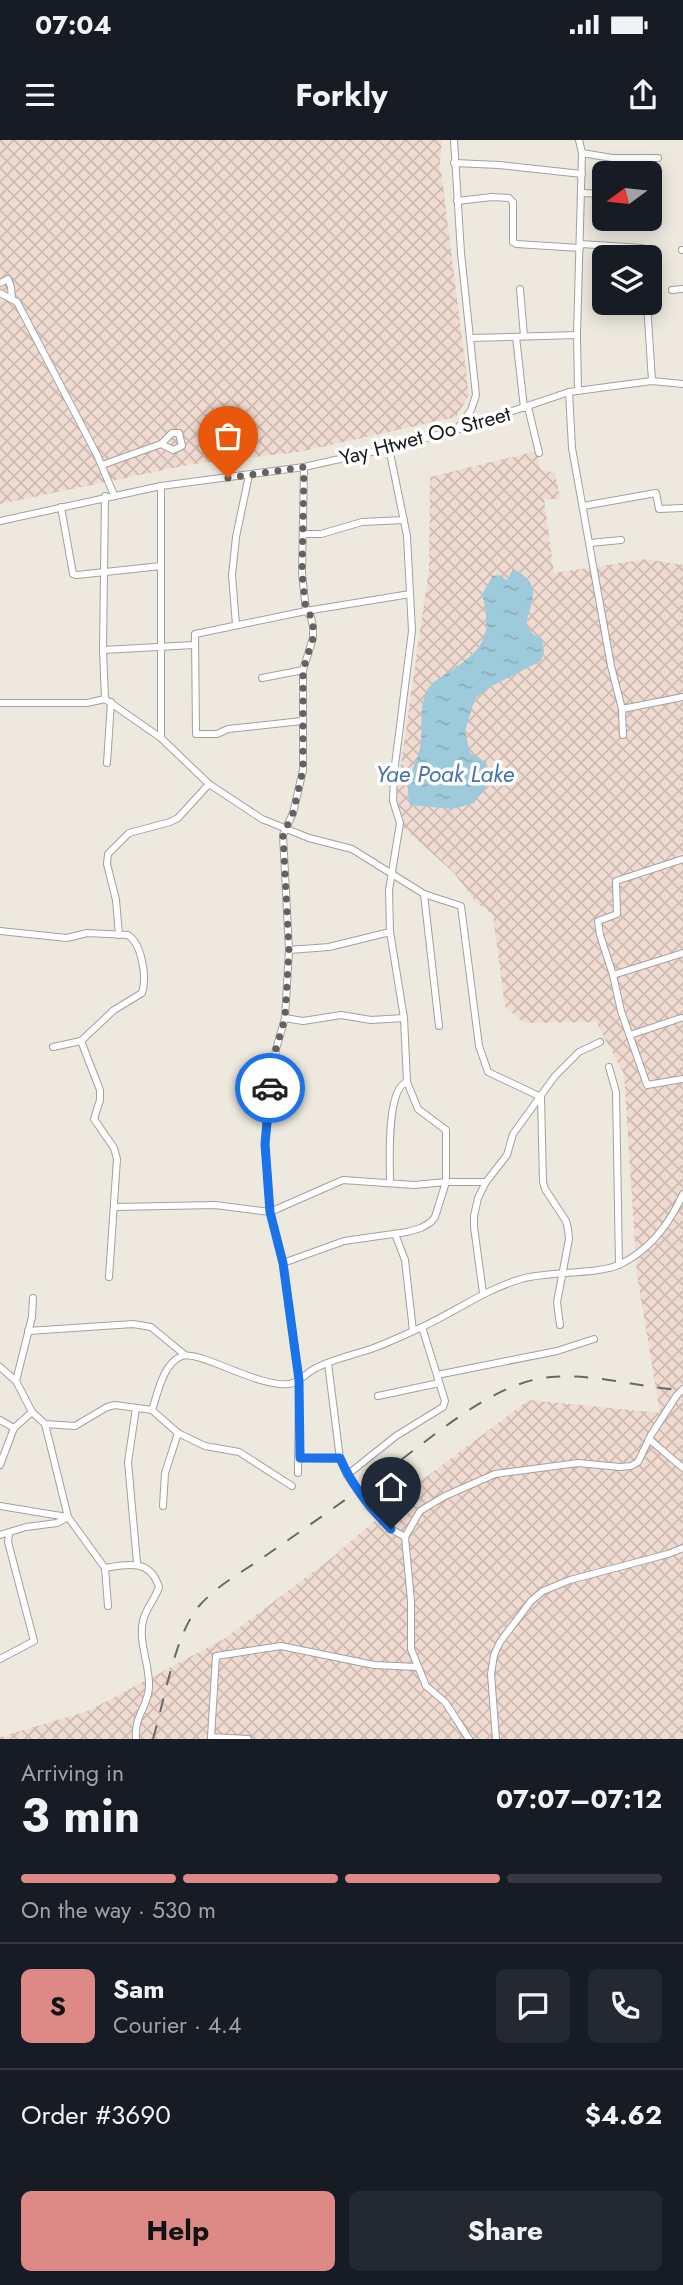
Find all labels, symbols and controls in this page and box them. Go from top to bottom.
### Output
text: 07:04 [35,6,112,44]
text: Forkly [295,72,388,118]
icon: menu [21,76,59,114]
icon: share [624,76,662,114]
north arrow [592,161,662,231]
map controls [592,161,662,315]
button: layers [592,245,662,315]
street label: Yay Htwet Oo Street [336,399,514,473]
pin [198,406,258,478]
icon: bag [209,417,247,455]
water label: Yae Poak Lake [376,757,515,791]
courier [235,1053,305,1123]
icon: car [251,1069,289,1107]
pin [361,1457,421,1529]
icon: home [372,1468,410,1506]
text: Arriving in [21,1756,124,1790]
text: 07:07–07:12 [496,1780,662,1818]
text: 3 min [21,1783,140,1849]
text: On the way · 530 m [21,1893,216,1927]
button: chat [496,1969,570,2043]
button: phone [588,1969,662,2043]
text: Sam [113,1970,165,2008]
text: S [50,1987,66,2025]
text: Courier · 4.4 [113,2008,241,2042]
text: Order #3690 [21,2096,171,2134]
text: $4.62 [585,2096,662,2134]
button: Help [21,2191,335,2271]
button: Share [349,2191,662,2271]

